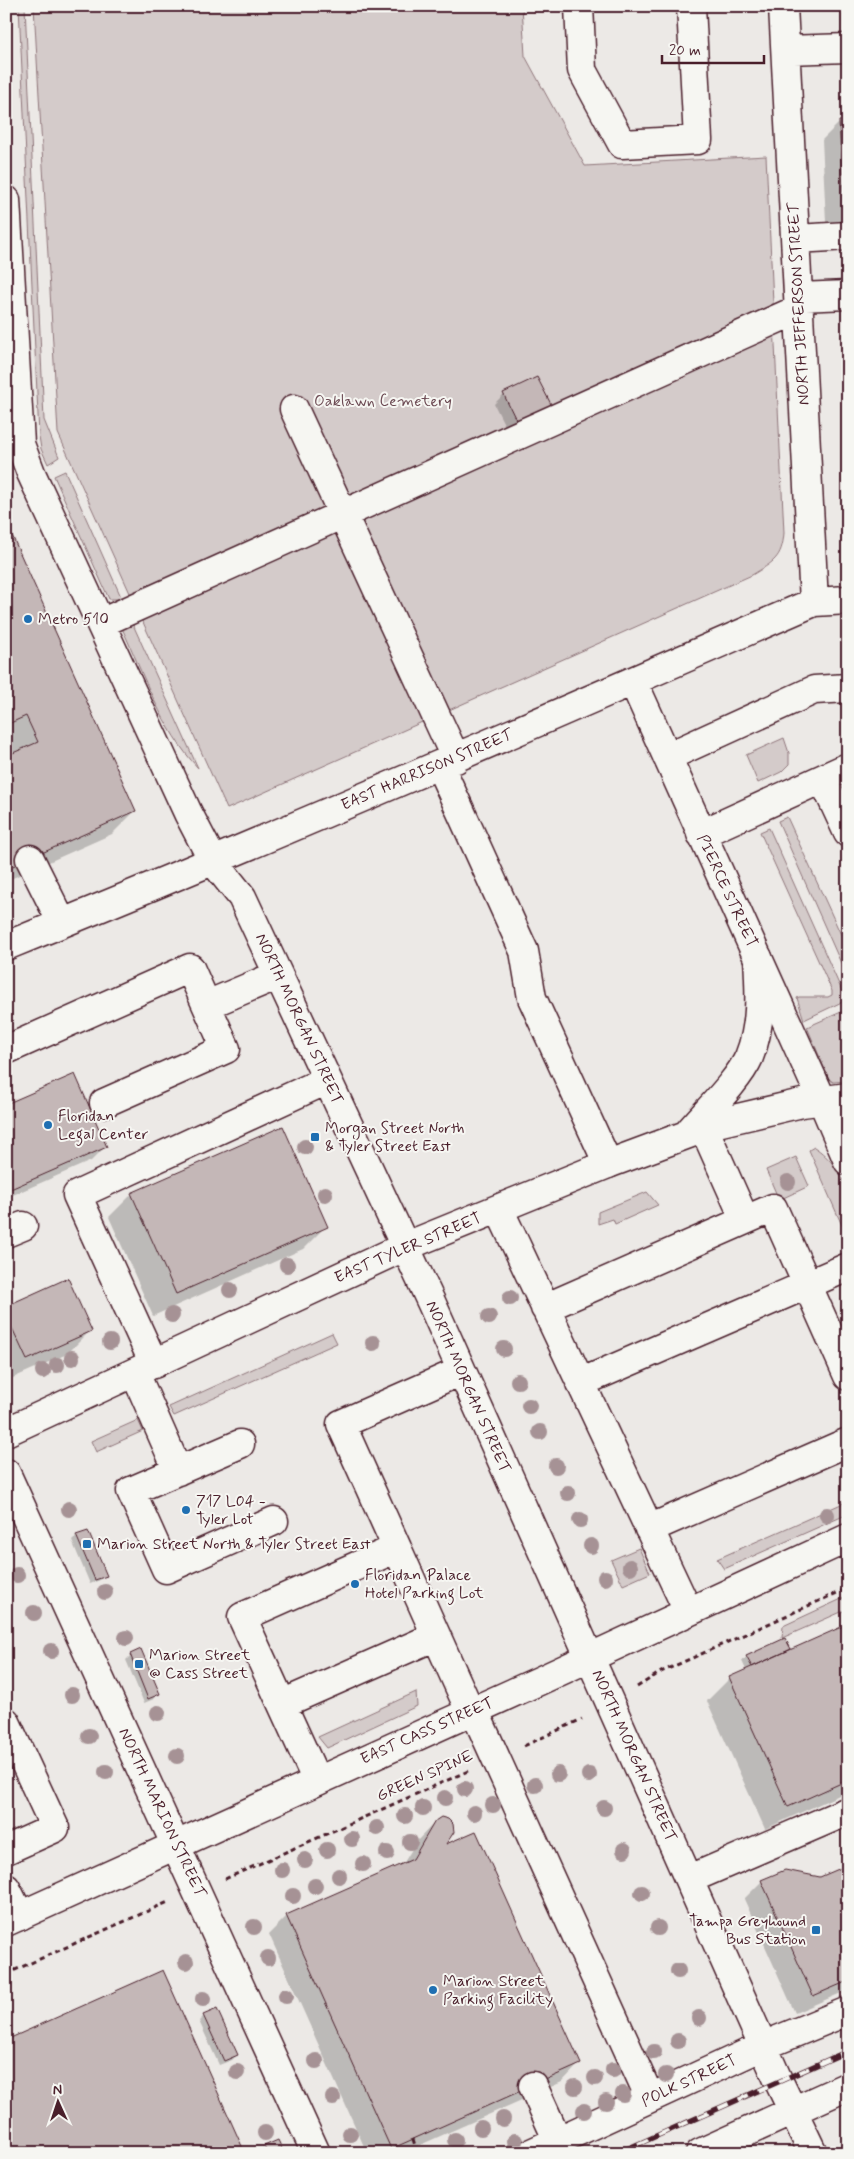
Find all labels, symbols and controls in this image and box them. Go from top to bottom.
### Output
scale bar [662,32,764,64]
text: 20 m [669,41,701,61]
street label: NORTH JEFFERSON STREET [783,201,815,406]
park label: Oaklawn Cemetery [314,391,452,412]
place label: Metro 510 [38,609,109,630]
marker: Metro 510 [22,613,34,625]
street label: EAST HARRISON STREET [338,724,517,816]
street label: PIERCE STREET [692,831,762,951]
street label: NORTH MORGAN STREET [250,930,348,1108]
place label: Floridan Legal Center [58,1106,149,1146]
place label: Morgan Street North & Tyler Street East [325,1118,465,1157]
marker: Floridan Legal Center [42,1119,54,1131]
marker: Morgan Street North & Tyler Street East [309,1131,321,1143]
street label: EAST TYLER STREET [331,1208,485,1288]
street label: NORTH MORGAN STREET [421,1298,515,1476]
place label: 717 L04 - Tyler Lot [196,1491,266,1530]
marker: 717 L04 - Tyler Lot [180,1504,192,1516]
place label: Marion Street North & Tyler Street East [97,1534,371,1555]
marker: Marion Street North & Tyler Street East [81,1538,93,1550]
place label: Floridan Palace Hotel Parking Lot [365,1565,484,1605]
marker: Floridan Palace Hotel Parking Lot [349,1578,361,1590]
place label: Marion Street @ Cass Street [149,1645,251,1684]
marker: Marion Street @ Cass Street [133,1658,145,1670]
street label: NORTH MORGAN STREET [587,1667,681,1845]
street label: EAST CASS STREET [357,1692,497,1770]
street label: NORTH MARION STREET [113,1725,211,1902]
street label: GREEN SPINE [374,1745,476,1807]
place label: Tampa Greyhound Bus Station [689,1911,806,1950]
marker: Tampa Greyhound Bus Station [810,1924,822,1936]
place label: Marion Street Parking Facility [443,1971,553,2011]
marker: Marion Street Parking Facility [427,1984,439,1996]
street label: POLK STREET [638,2050,740,2112]
north arrow [32,2076,82,2126]
text: N [52,2081,63,2099]

